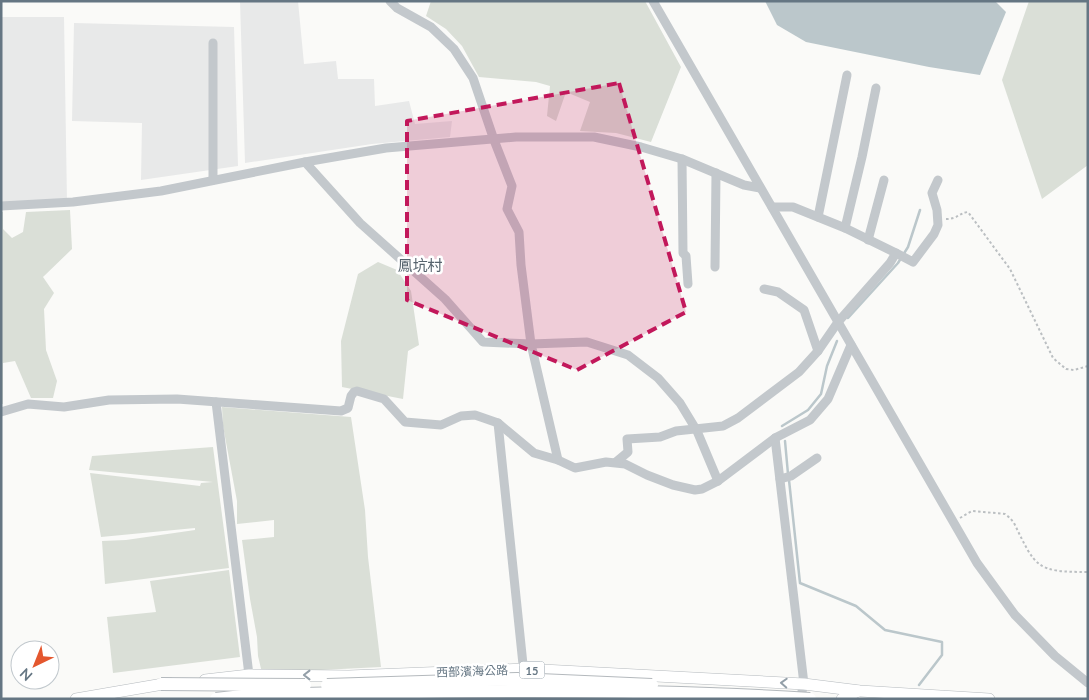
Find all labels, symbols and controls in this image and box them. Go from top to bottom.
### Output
district label: 鳳坑村 [397,256,443,274]
north arrow [10,640,60,690]
street label: 西部濱海公路 [436,662,508,680]
road number: 15 [520,662,544,678]
text: N [16,665,36,685]
one-way arrow [303,670,310,680]
one-way arrow [780,678,788,689]

